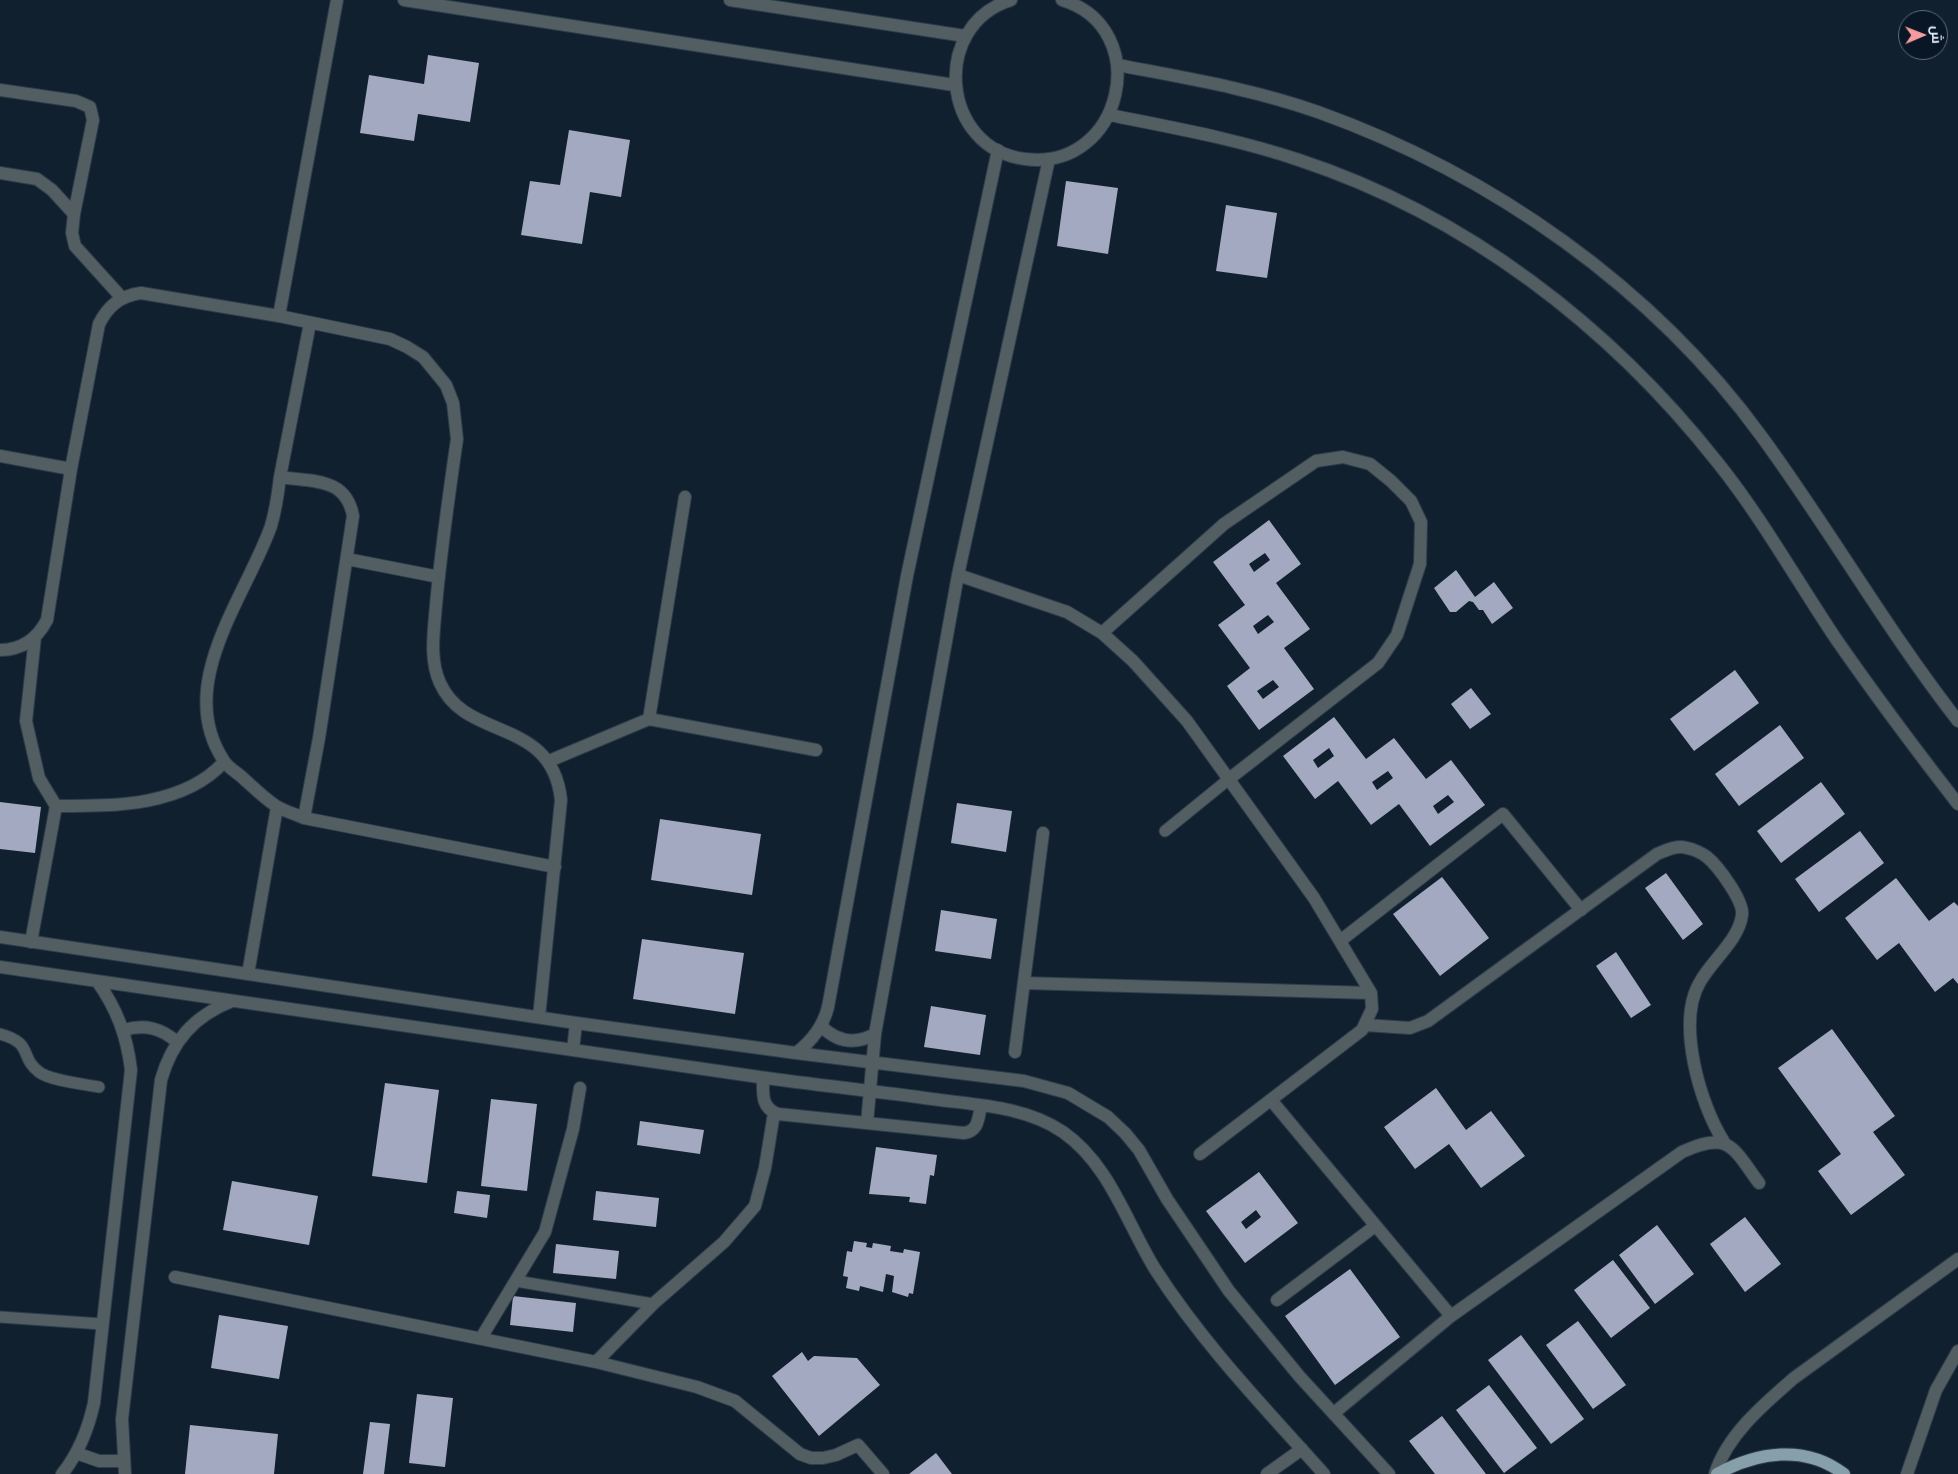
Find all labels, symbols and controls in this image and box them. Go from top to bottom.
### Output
north arrow [1898,10,1948,60]
text: ش [1929,26,1946,44]

